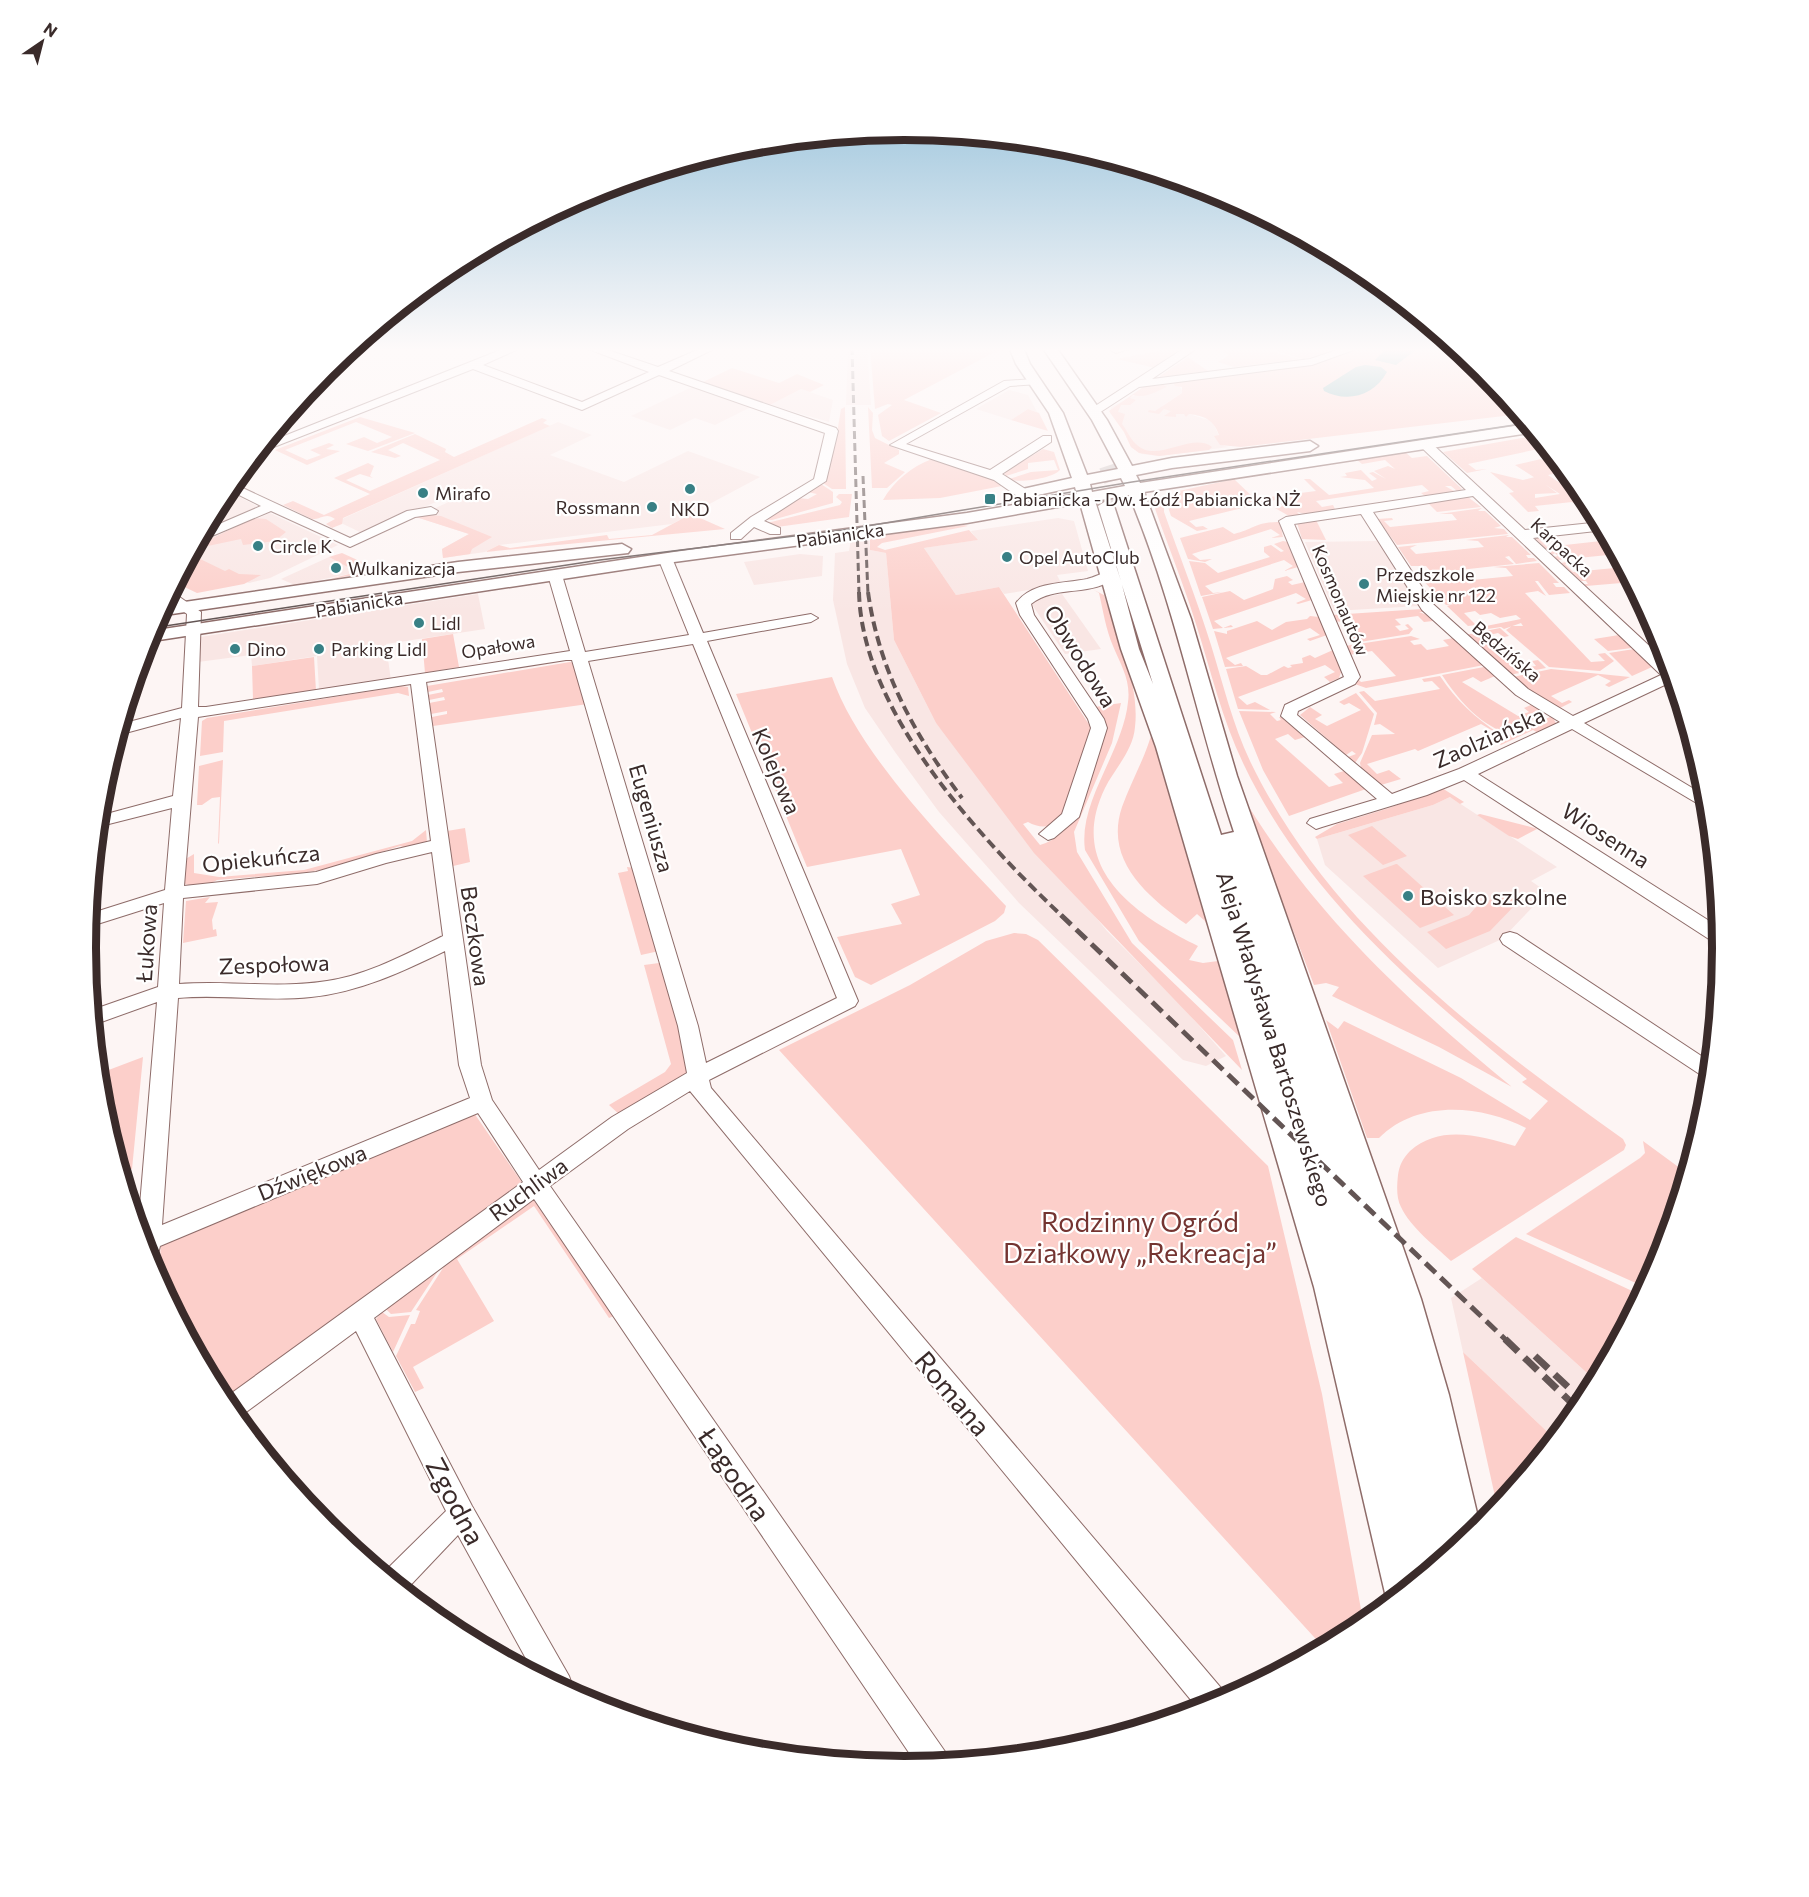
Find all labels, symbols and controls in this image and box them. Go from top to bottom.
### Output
north arrow [12,12,72,72]
text: N [41,18,61,41]
place label: Mirafo [435,482,491,504]
marker: NKD [683,482,697,496]
marker: Mirafo [416,486,430,500]
place label: Pabianicka - Dw. Łódź Pabianicka NŻ [1002,488,1301,510]
marker: Pabianicka - Dw. Łódź Pabianicka NŻ [983,492,997,506]
place label: Rossmann [556,496,640,518]
place label: NKD [671,498,709,520]
marker: Rossmann [645,500,659,514]
street label: Karpacka [1526,513,1598,581]
street label: Pabianicka [795,518,885,552]
place label: Circle K [270,535,332,557]
marker: Circle K [251,539,265,553]
street label: Kosmonautów [1308,541,1374,659]
place label: Opel AutoClub [1019,546,1140,568]
marker: Opel AutoClub [1000,550,1014,564]
place label: Wulkanizacja [348,557,455,579]
marker: Wulkanizacja [329,561,343,575]
place label: Przedszkole Miejskie nr 122 [1376,563,1496,606]
marker: Przedszkole Miejskie nr 122 [1357,577,1371,591]
street label: Pabianicka [314,586,404,622]
street label: Obwodowa [1039,600,1123,712]
place label: Lidl [431,612,461,634]
marker: Lidl [412,616,426,630]
street label: Będzińska [1468,616,1546,686]
street label: Opałowa [460,629,536,663]
place label: Dino [247,638,286,660]
place label: Parking Lidl [331,638,427,660]
marker: Dino [228,642,242,656]
marker: Parking Lidl [312,642,326,656]
street label: Zaolziańska [1429,700,1549,774]
street label: Kolejowa [747,724,807,818]
street label: Eugeniusza [624,761,680,875]
street label: Wiosenna [1557,797,1655,873]
street label: Opiekuńcza [201,838,321,878]
street label: Aleja Władysława Bartoszewskiego [1211,868,1339,1210]
place label: Boisko szkolne [1420,883,1567,910]
street label: Beczkowa [456,884,496,988]
marker: Boisko szkolne [1401,889,1415,903]
street label: Łukowa [130,903,162,984]
street label: Zespołowa [218,949,330,979]
street label: Dźwiękowa [254,1138,370,1206]
street label: Ruchliwa [483,1151,573,1227]
park label: Rodzinny Ogród Działkowy „Rekreacja” [1003,1205,1277,1269]
street label: Romana [908,1344,998,1442]
street label: Łagodna [691,1420,778,1527]
street label: Zgodna [419,1452,493,1550]

